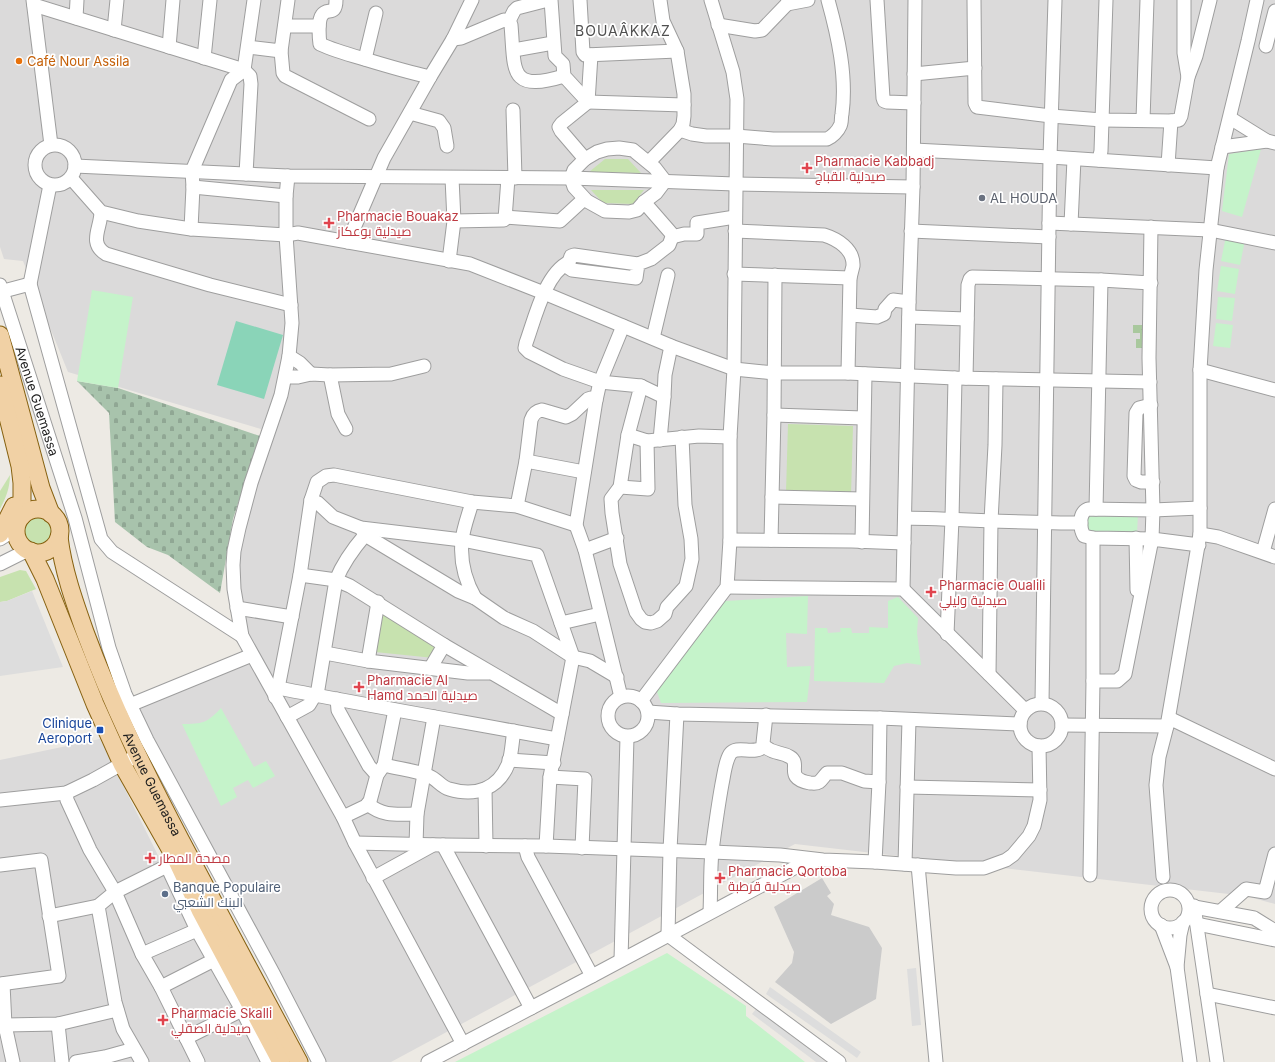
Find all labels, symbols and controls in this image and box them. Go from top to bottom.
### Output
district label: BOUAÂKKAZ [575,22,671,39]
place label: Café Nour Assila [27,53,130,69]
marker: Café Nour Assila [14,56,24,66]
place label: Pharmacie Kabbadj صيدلية القباج [815,153,934,185]
marker: Pharmacie Kabbadj صيدلية القباج [802,163,812,173]
place label: AL HOUDA [990,190,1057,206]
marker: AL HOUDA [977,193,987,203]
place label: Pharmacie Bouakaz صيدلية بوعكاز [336,208,459,239]
marker: Pharmacie Bouakaz صيدلية بوعكاز [324,218,334,228]
street label: Avenue Guemassa [12,344,62,458]
place label: Pharmacie Oualili صيدلية وليلي [939,577,1045,611]
marker: Pharmacie Oualili صيدلية وليلي [926,587,936,597]
place label: Pharmacie Al Hamd صيدلية الحمد [367,672,478,703]
marker: Pharmacie Al Hamd صيدلية الحمد [354,682,364,692]
place label: Clinique Aeroport [38,715,92,746]
marker: Clinique Aeroport [95,725,105,735]
street label: Avenue Guemassa [120,729,185,839]
place label: مصحة المطار [158,850,230,866]
marker: مصحة المطار [144,852,156,864]
place label: Pharmacie Qortoba صيدلية قرطبة [728,863,847,894]
marker: Pharmacie Qortoba صيدلية قرطبة [715,873,725,883]
place label: Banque Populaire البنك الشعبي [173,879,281,913]
marker: Banque Populaire البنك الشعبي [160,889,170,899]
place label: Pharmacie Skalli صيدلية الصقلي [171,1005,272,1039]
marker: Pharmacie Skalli صيدلية الصقلي [158,1015,168,1025]

